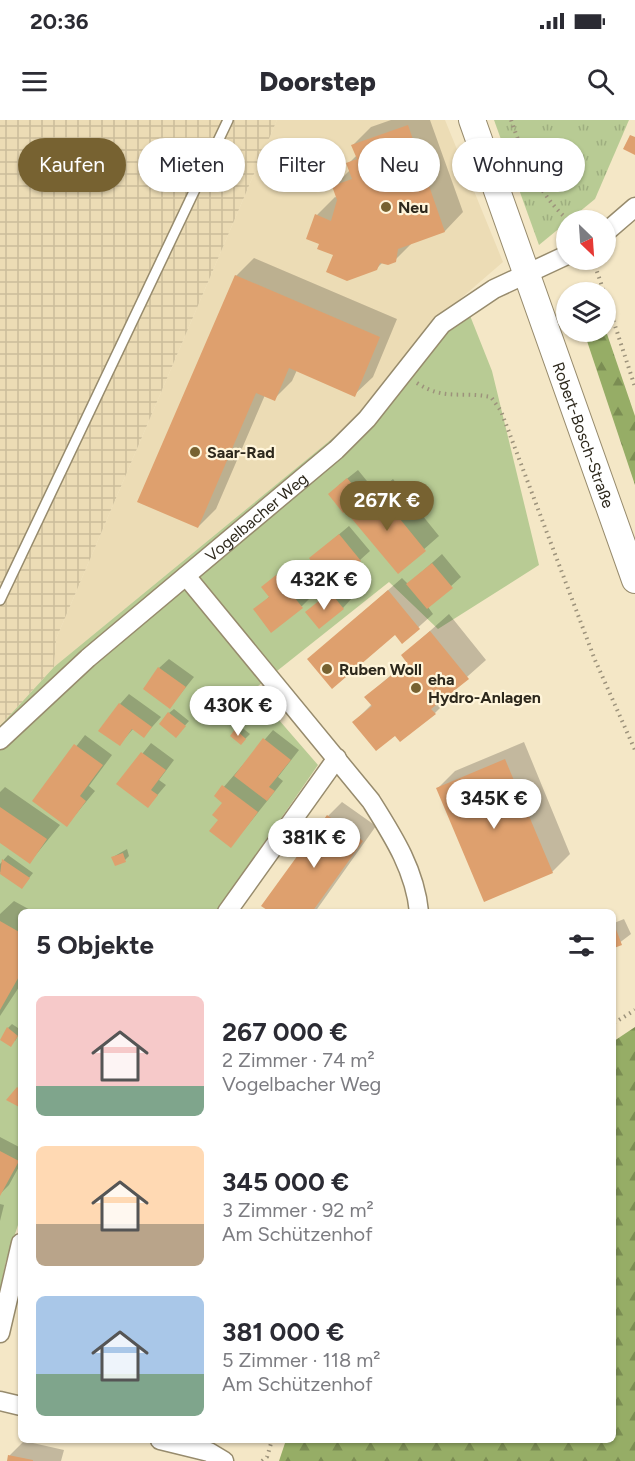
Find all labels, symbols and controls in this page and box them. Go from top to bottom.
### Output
text: 20:36 [30,8,89,35]
icon: menu [18,65,51,98]
text: Doorstep [259,65,376,98]
icon: search [584,65,617,98]
chip: Kaufen [18,138,126,192]
chip: Mieten [138,138,245,192]
chip: Filter [257,138,346,192]
chip: Neu [358,138,440,192]
chip: Wohnung [452,138,585,192]
place label: Neu [398,198,428,217]
marker: Neu [379,200,393,214]
north arrow [556,210,616,270]
map controls [556,210,616,342]
button: layers [556,282,616,342]
street label: Robert-Bosch-Straße [548,359,618,511]
place label: Saar-Rad [207,443,275,462]
marker: Saar-Rad [188,445,202,459]
street label: Vogelbacher Weg [202,469,312,565]
pin: 267K € [338,481,436,532]
text: 267K € [354,488,420,512]
pin: 432K € [275,560,373,611]
text: 432K € [290,567,358,591]
place label: Ruben Woll [339,660,422,679]
marker: Ruben Woll [320,662,334,676]
place label: eha Hydro-Anlagen [428,670,541,707]
marker: eha Hydro-Anlagen [409,681,423,695]
pin: 430K € [189,686,287,737]
text: 430K € [204,693,272,717]
pin: 345K € [445,779,543,830]
text: 345K € [460,786,528,810]
pin: 381K € [265,818,363,869]
text: 381K € [282,825,346,849]
text: 5 Objekte [36,929,154,961]
icon: filters [565,929,598,962]
text: 267 000 € [222,1016,348,1048]
icon: home [84,1020,156,1092]
text: 2 Zimmer · 74 m² [222,1048,375,1072]
text: Vogelbacher Weg [222,1072,381,1096]
text: 345 000 € [222,1166,349,1198]
icon: home [84,1170,156,1242]
text: 3 Zimmer · 92 m² [222,1198,374,1222]
text: Am Schützenhof [222,1222,373,1246]
text: 381 000 € [222,1316,344,1348]
icon: home [84,1320,156,1392]
text: 5 Zimmer · 118 m² [222,1348,381,1372]
text: Am Schützenhof [222,1372,373,1396]

